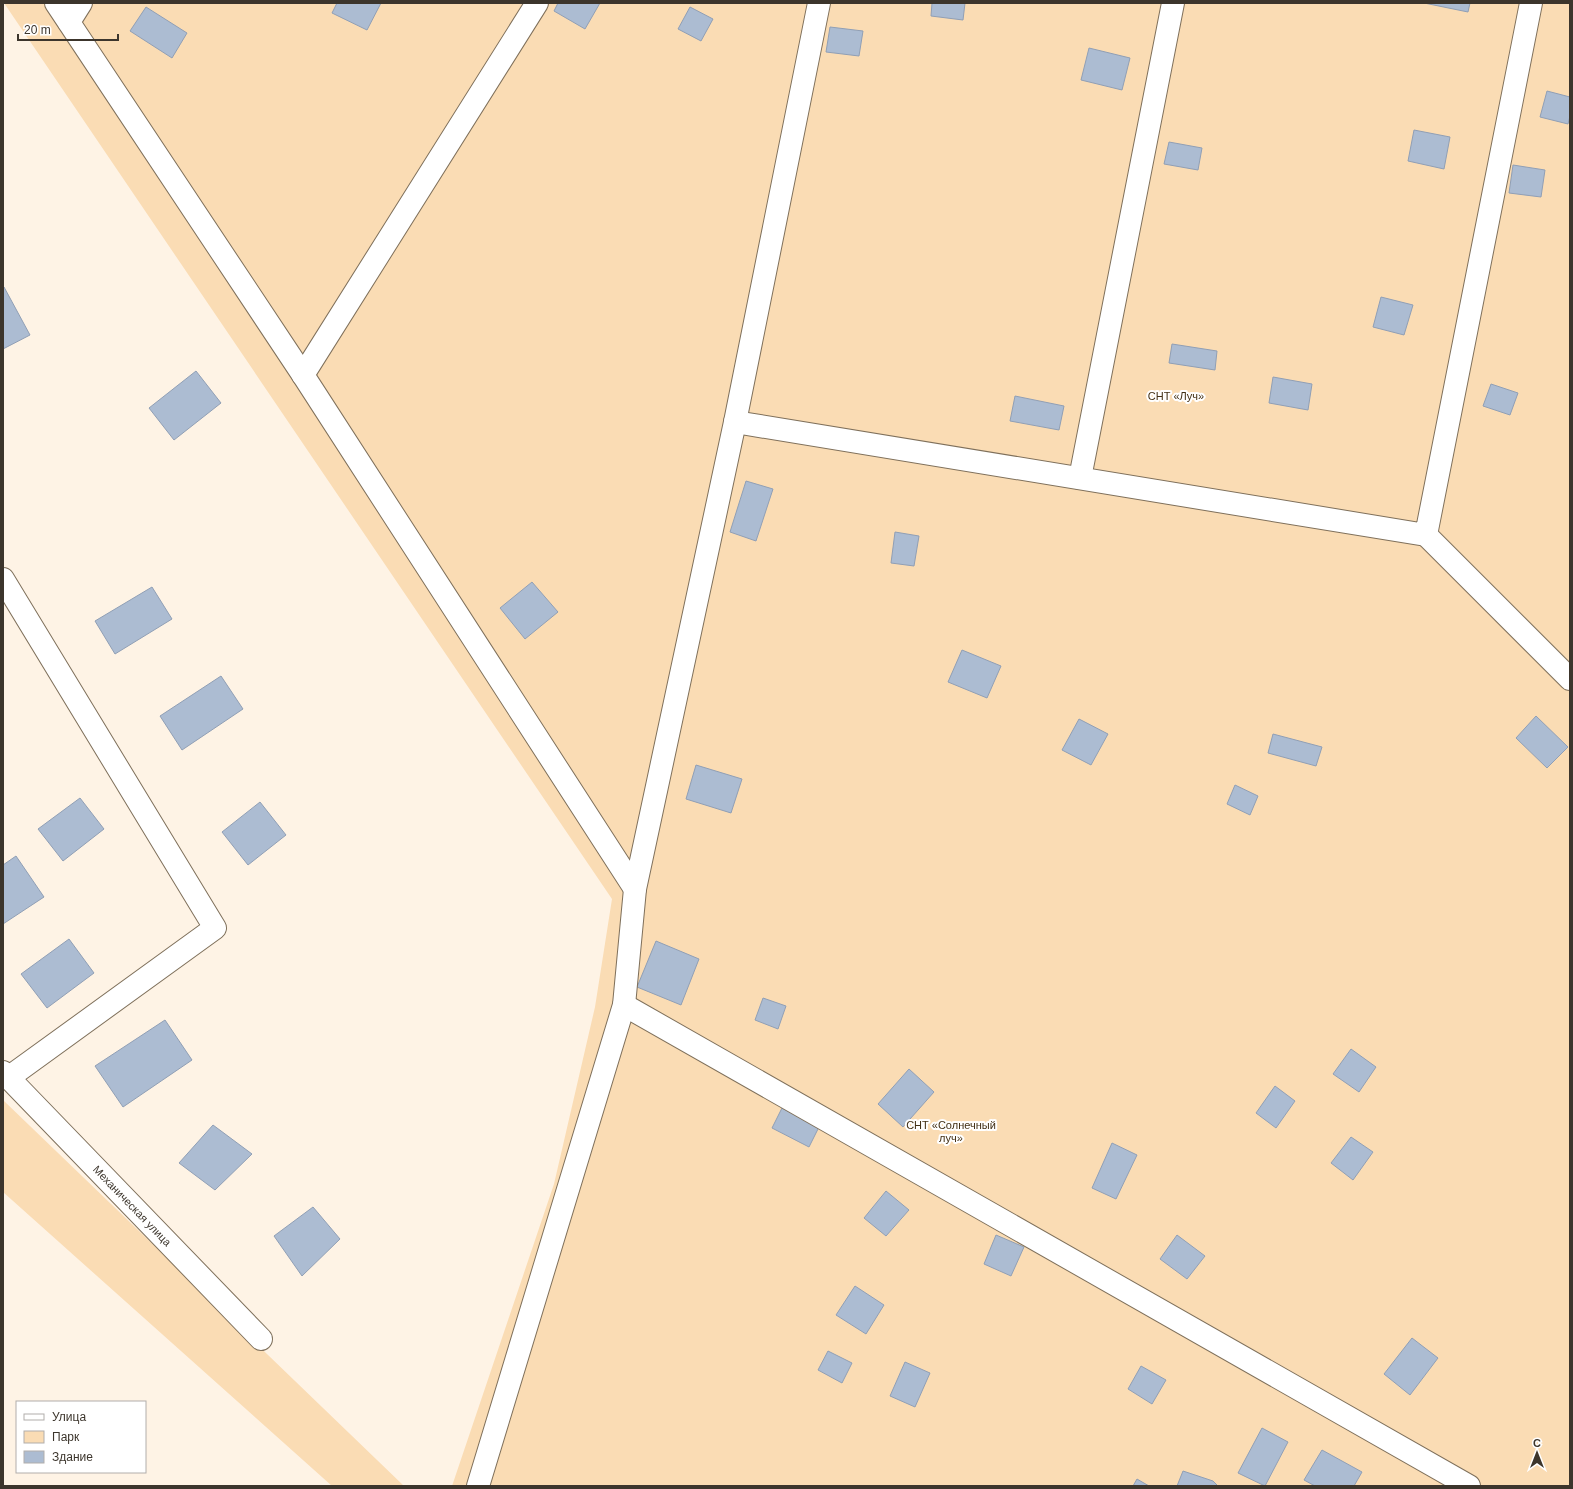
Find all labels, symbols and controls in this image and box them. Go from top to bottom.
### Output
scale bar [18,16,118,42]
text: 20 m [24,23,51,37]
park label: СНТ «Луч» [1148,390,1204,402]
park label: СНТ «Солнечный луч» [906,1119,996,1144]
street label: Механическая улица [91,1163,174,1249]
legend [16,1401,146,1473]
text: Улица [52,1410,86,1424]
text: Парк [52,1430,80,1444]
north arrow [1517,1433,1557,1473]
text: С [1533,1437,1541,1449]
text: Здание [52,1450,93,1464]

